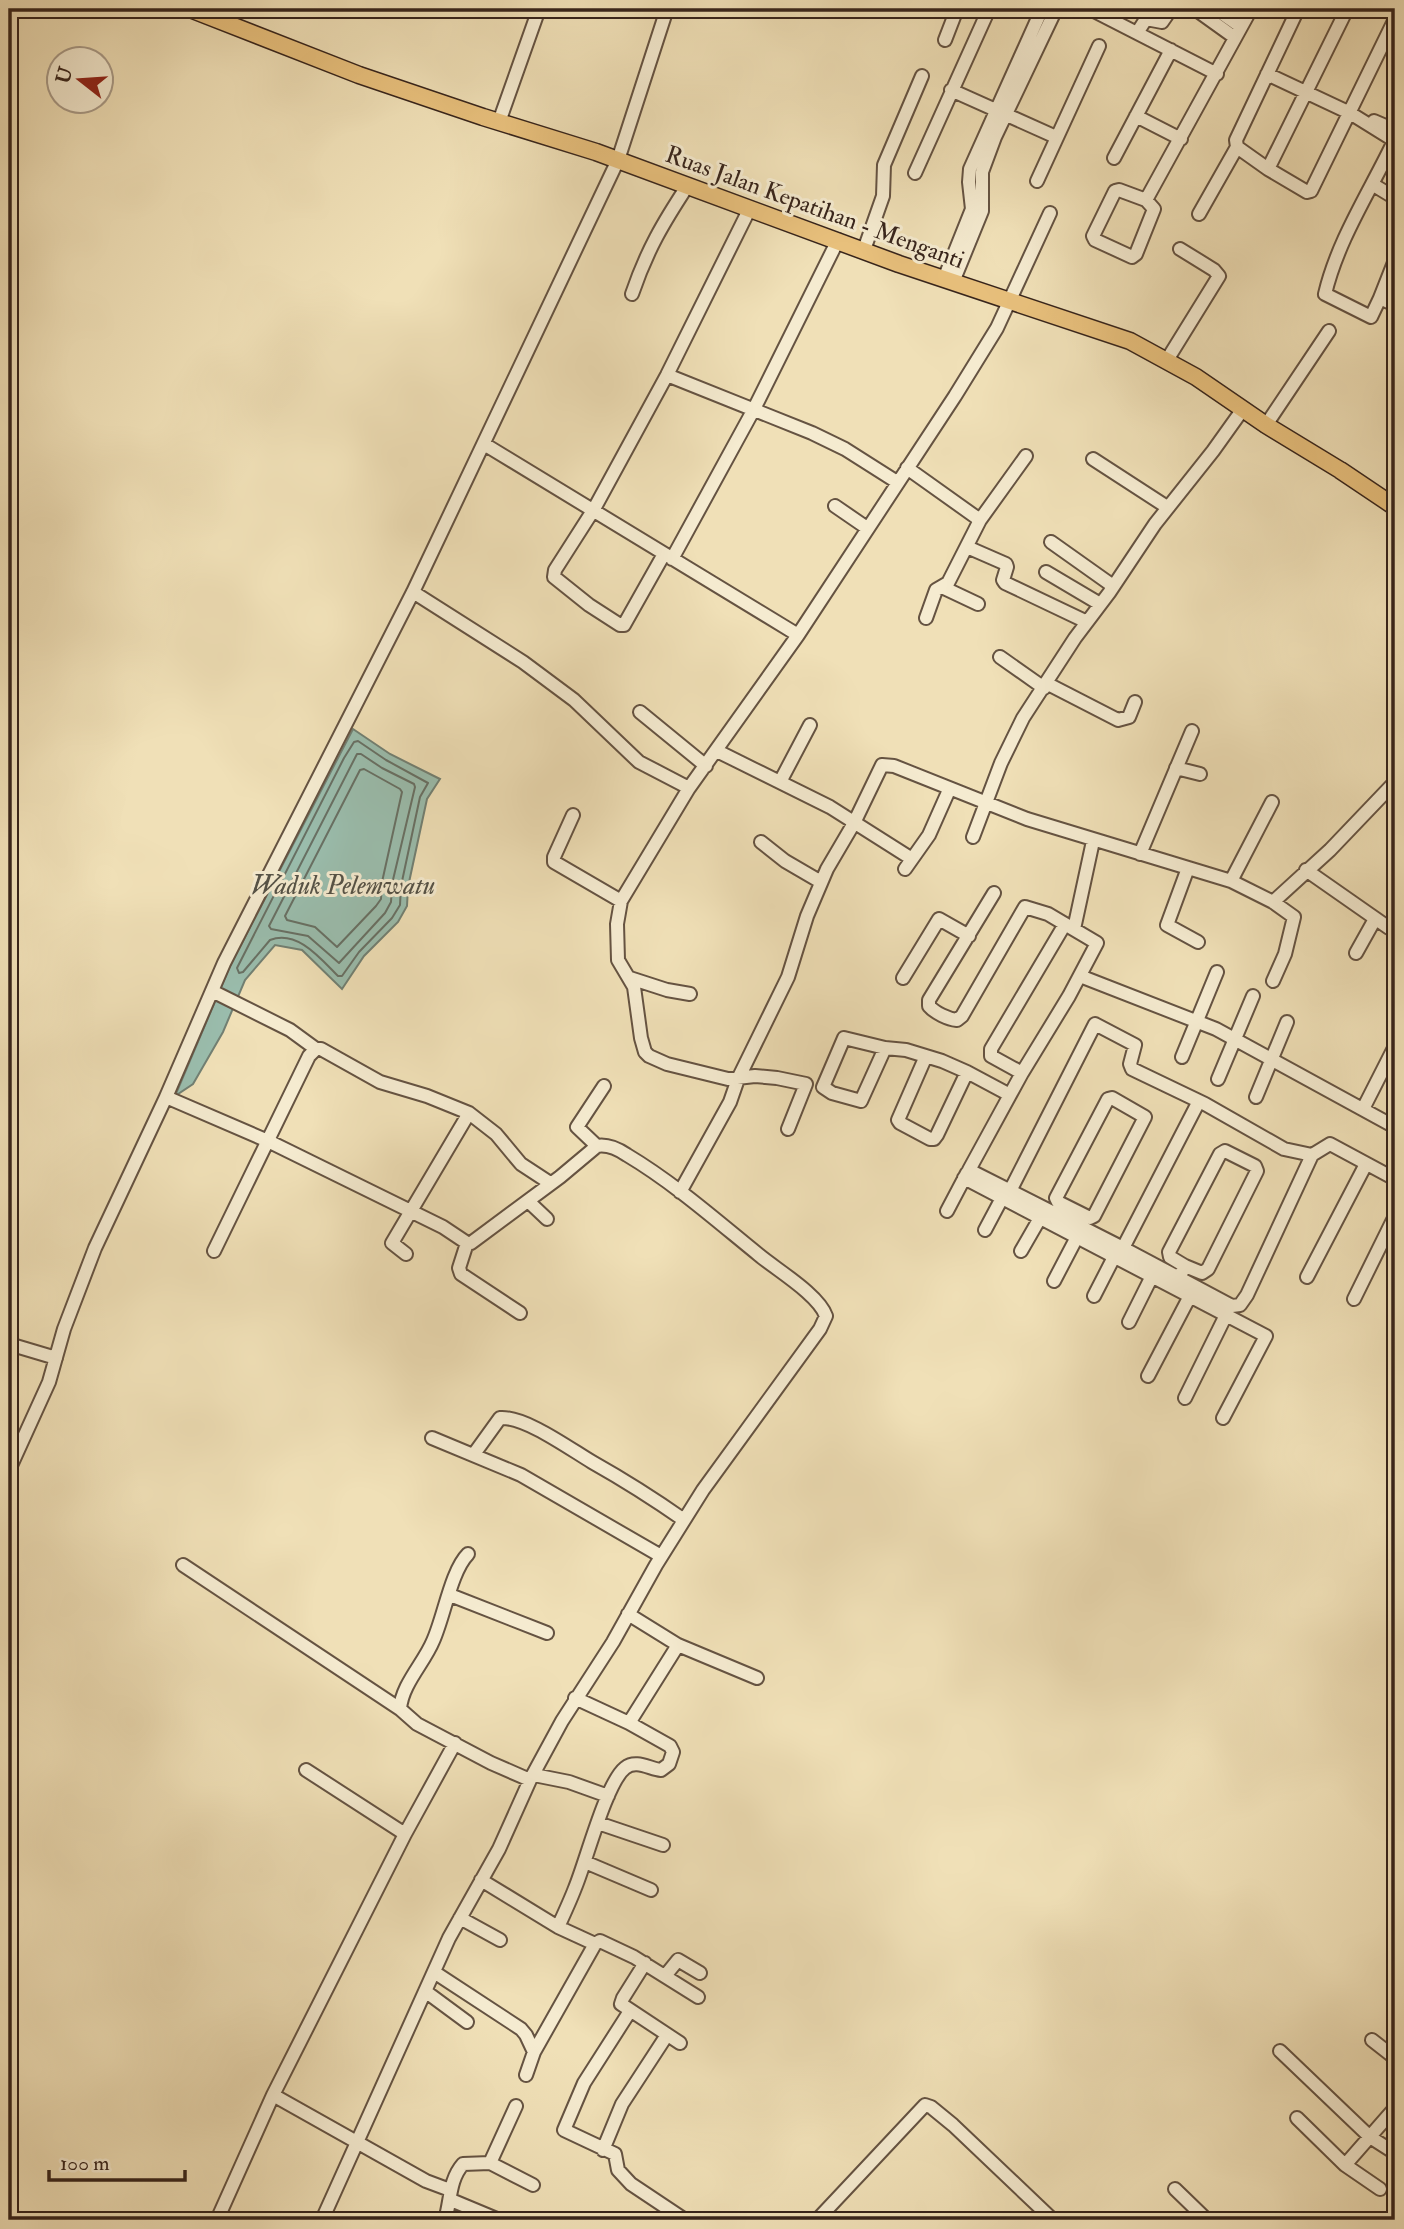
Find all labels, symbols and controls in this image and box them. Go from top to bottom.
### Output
north arrow [46,46,116,116]
text: U [51,64,79,86]
street label: Ruas Jalan Kepatihan - Menganti [661,139,969,276]
water label: Waduk Pelemwatu [251,870,435,902]
scale bar [49,2138,186,2182]
text: 100 m [60,2150,110,2177]

